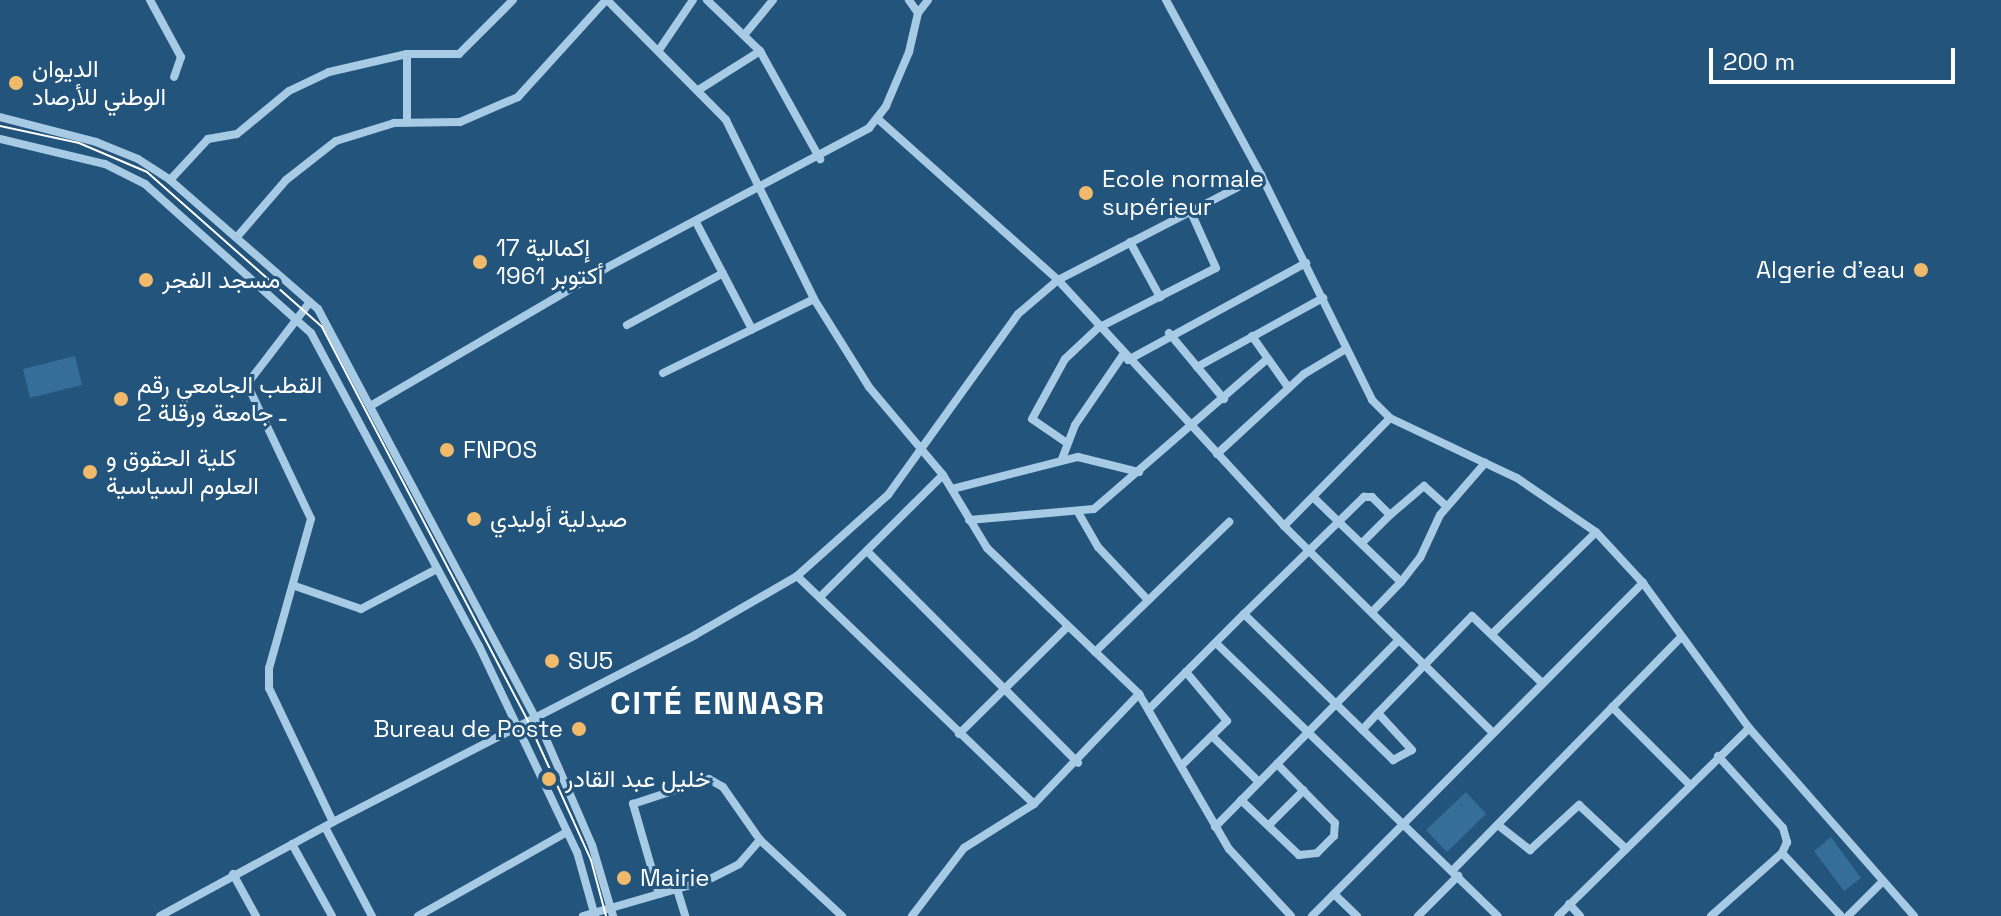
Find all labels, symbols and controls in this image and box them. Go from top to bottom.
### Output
scale bar [1713,32,1959,82]
text: 200 m [1723,46,1795,77]
place label: الديوان الوطني للأرصاد [32,55,166,111]
marker: الديوان الوطني للأرصاد [7,74,25,92]
place label: Ecole normale supérieur [1102,165,1264,221]
marker: Ecole normale supérieur [1077,184,1095,202]
place label: إكمالية 17 أكتوبر 1961 [496,234,603,290]
marker: إكمالية 17 أكتوبر 1961 [471,253,489,271]
place label: Algerie d'eau [1756,256,1905,284]
marker: Algerie d'eau [1912,261,1930,279]
place label: مسجد الفجر [162,266,280,294]
marker: مسجد الفجر [137,271,155,289]
place label: القطب الجامعي رقم 2 ـ جامعة ورقلة [137,371,322,427]
marker: القطب الجامعي رقم 2 ـ جامعة ورقلة [112,390,130,408]
place label: FNPOS [463,436,537,464]
marker: FNPOS [438,441,456,459]
place label: كلية الحقوق و العلوم السياسية [106,444,259,500]
marker: كلية الحقوق و العلوم السياسية [81,463,99,481]
place label: صيدلية أوليدي [490,505,627,533]
marker: صيدلية أوليدي [465,510,483,528]
place label: SU5 [568,647,613,675]
marker: SU5 [543,652,561,670]
district label: CITÉ ENNASR [610,684,826,722]
place label: Bureau de Poste [373,715,563,743]
marker: Bureau de Poste [570,720,588,738]
place label: خليل عبد القادر [565,765,711,793]
marker: خليل عبد القادر [540,770,558,788]
place label: Mairie [640,864,710,892]
marker: Mairie [615,869,633,887]

